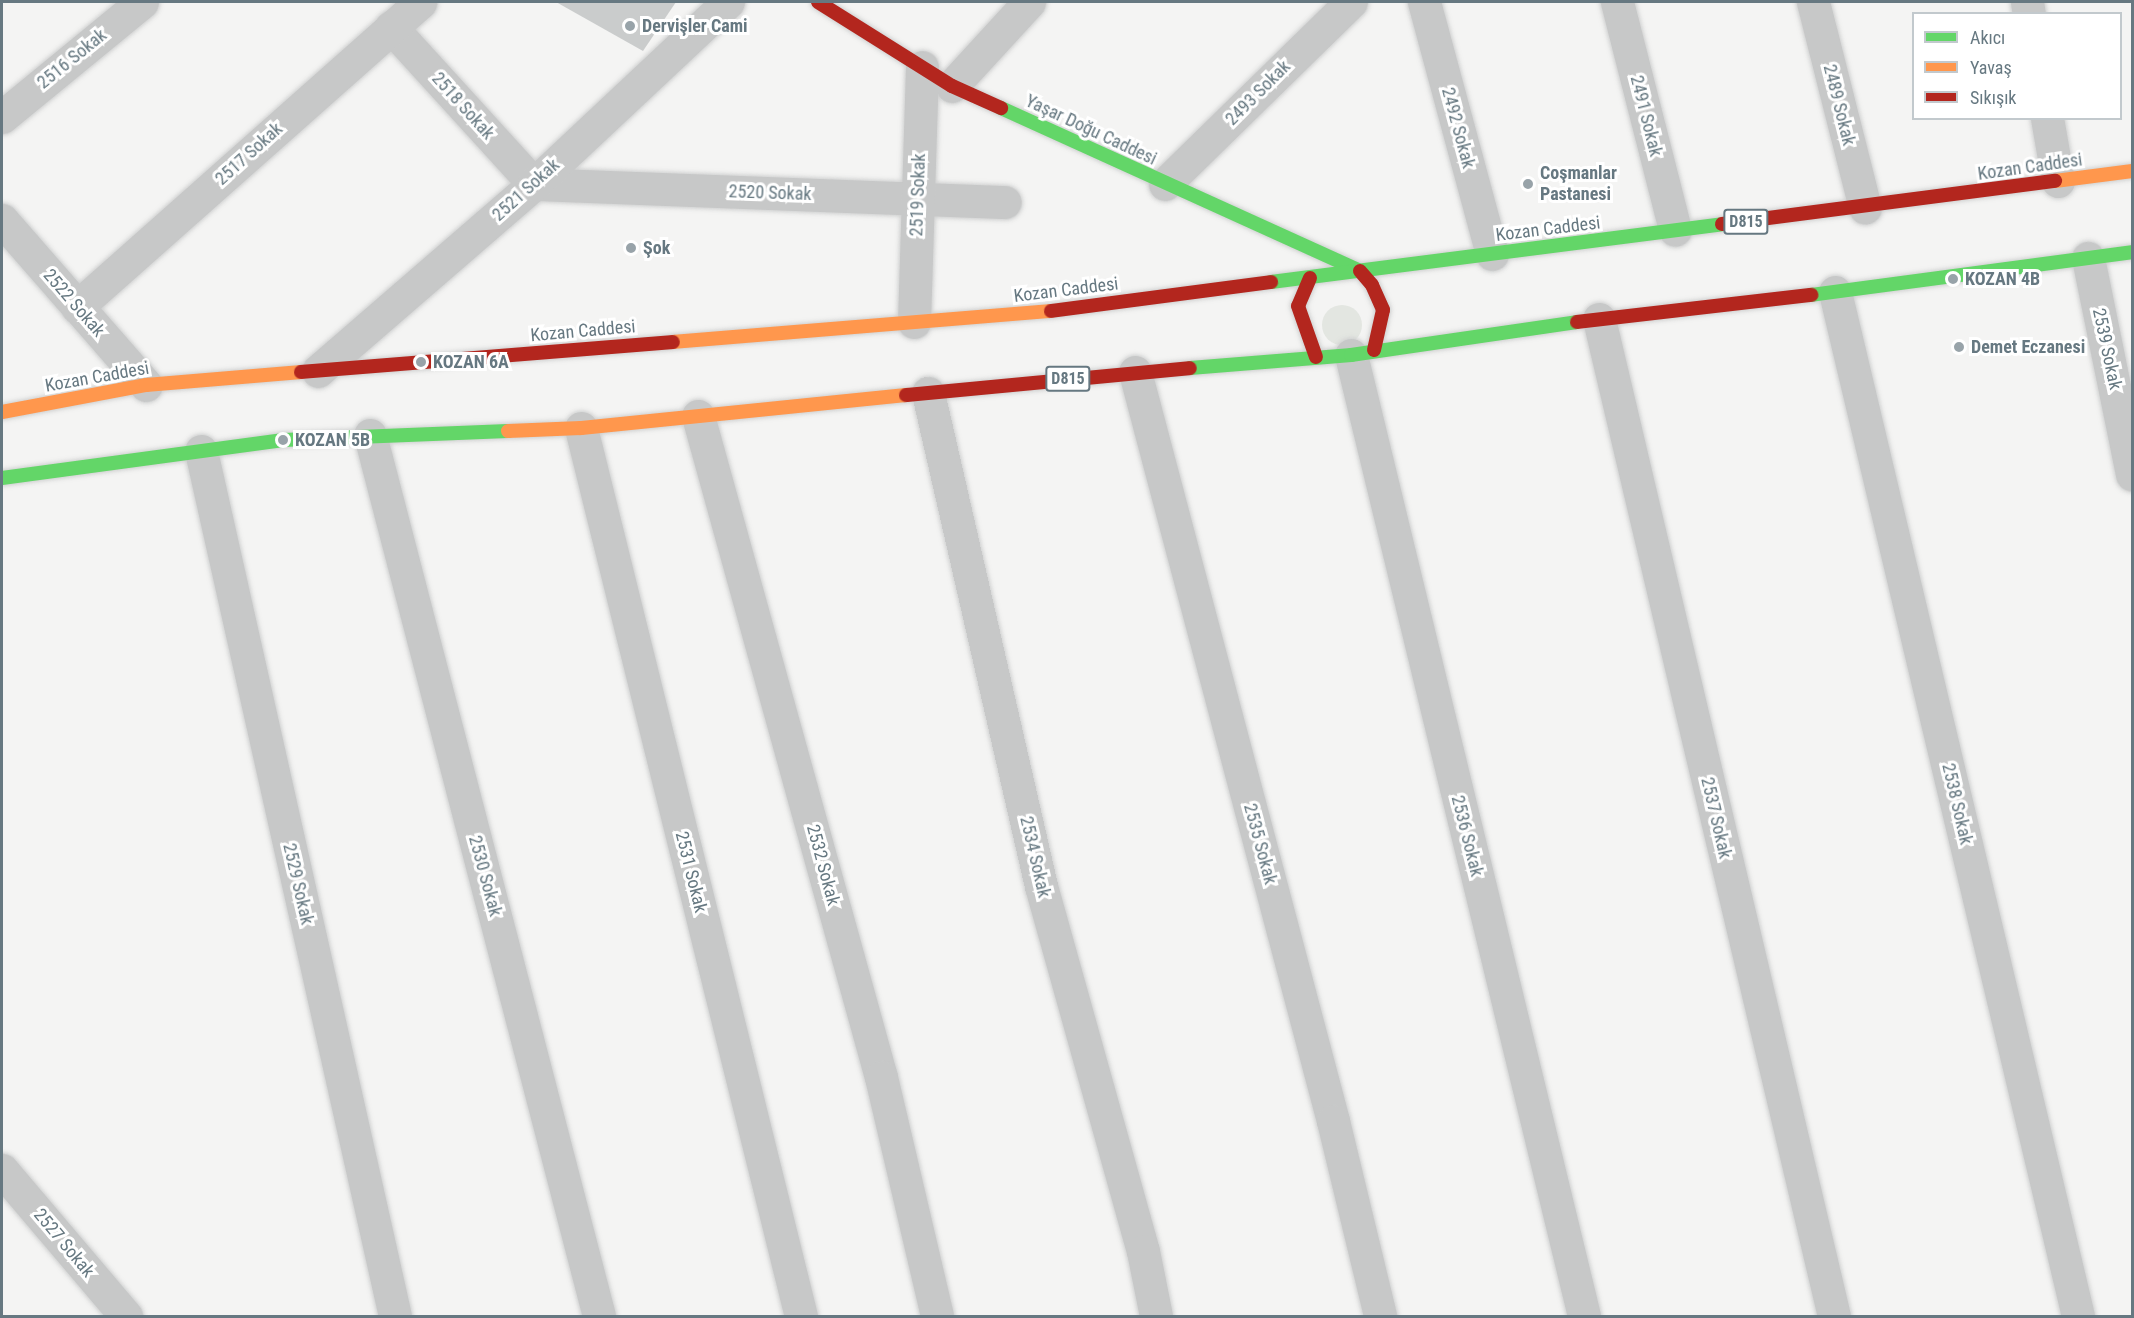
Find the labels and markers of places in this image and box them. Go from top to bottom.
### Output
place label: Dervişler Cami [642,15,748,37]
marker: Dervişler Cami [623,19,637,33]
place label: Coşmanlar Pastanesi [1540,163,1617,206]
marker: Coşmanlar Pastanesi [1521,177,1535,191]
place label: Şok [643,237,670,259]
marker: Şok [624,241,638,255]
place label: KOZAN 4B [1965,268,2040,290]
marker: KOZAN 4B [1946,272,1960,286]
place label: Demet Eczanesi [1971,336,2085,358]
marker: Demet Eczanesi [1952,340,1966,354]
place label: KOZAN 6A [433,351,509,373]
marker: KOZAN 6A [414,355,428,369]
place label: KOZAN 5B [295,429,370,451]
marker: KOZAN 5B [276,433,290,447]

